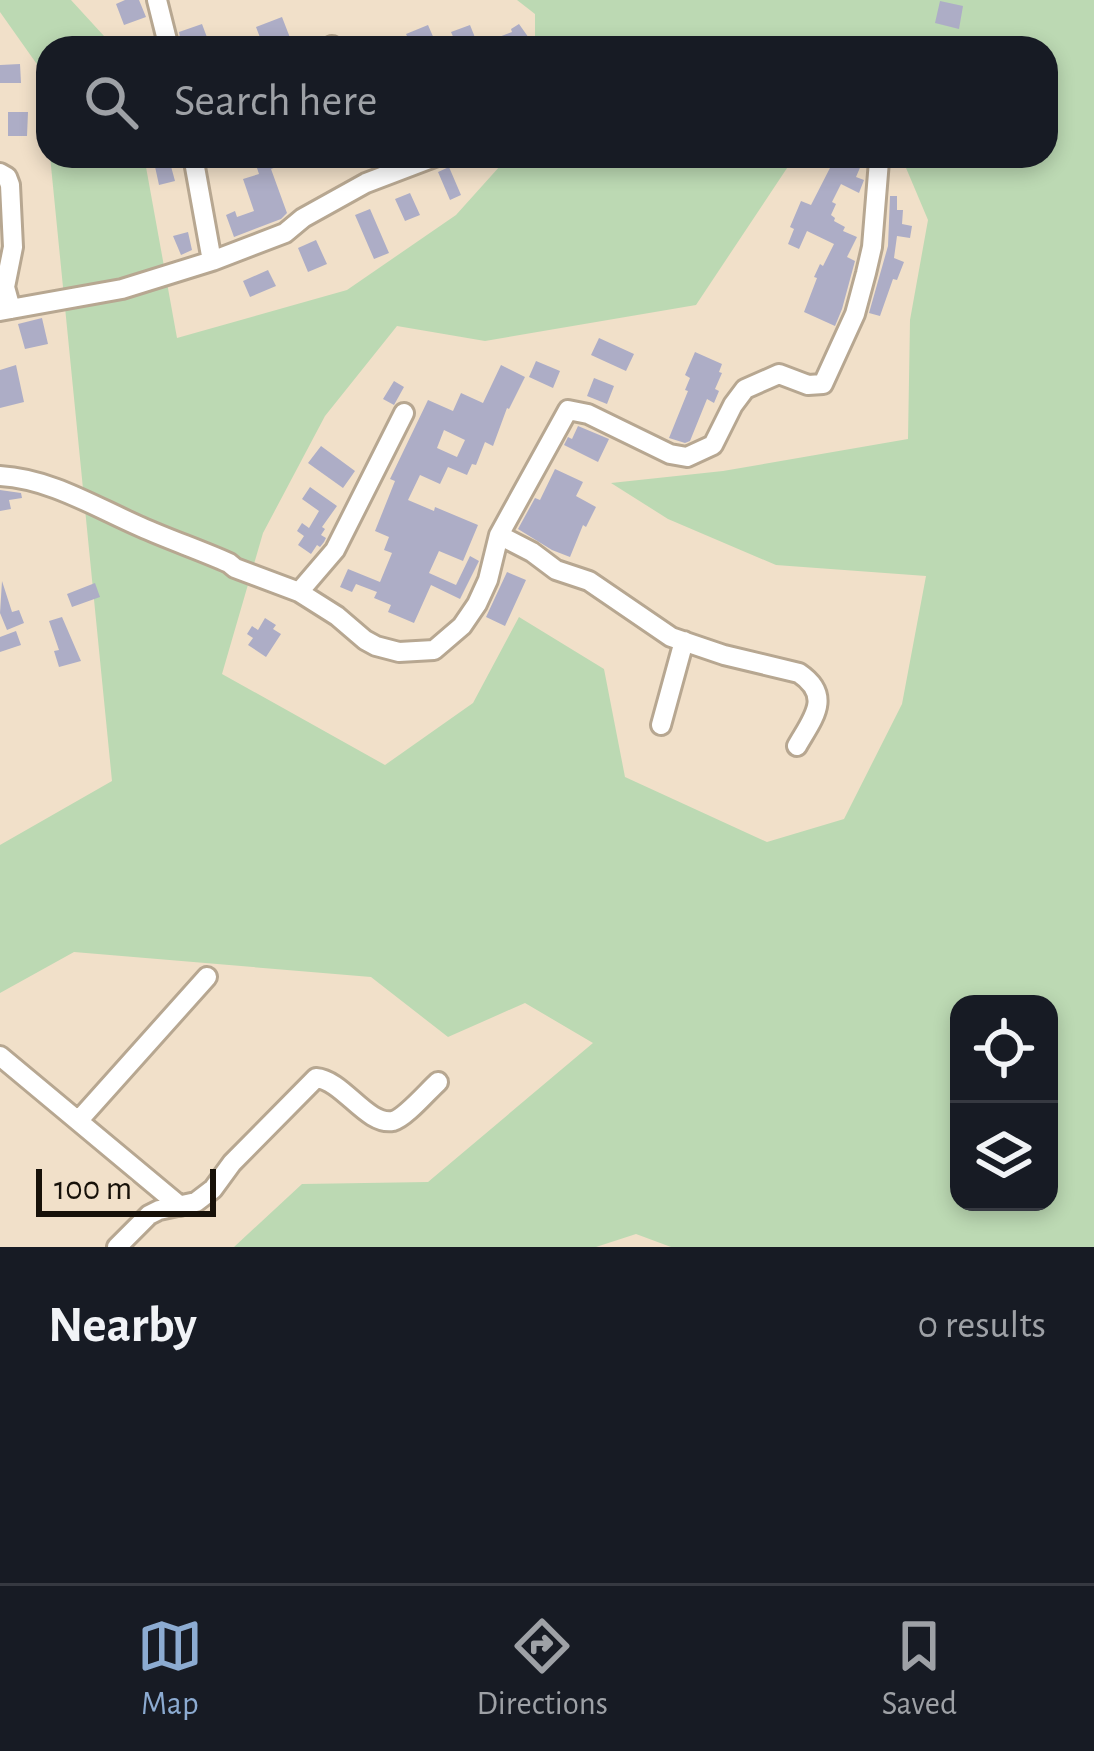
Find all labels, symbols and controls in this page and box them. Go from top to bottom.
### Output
search box [36,36,1058,168]
icon: search [78,69,144,135]
text: Search here [174,79,377,124]
map controls [950,995,1058,1211]
button: locate [950,995,1058,1103]
button: layers [950,1103,1058,1211]
scale bar [36,1163,216,1216]
text: 100 m [54,1173,132,1206]
text: Nearby [48,1300,197,1351]
text: 0 results [918,1306,1046,1345]
tab: Map [137,1613,203,1725]
tab: Directions [476,1613,608,1725]
tab: Saved [882,1613,957,1725]

